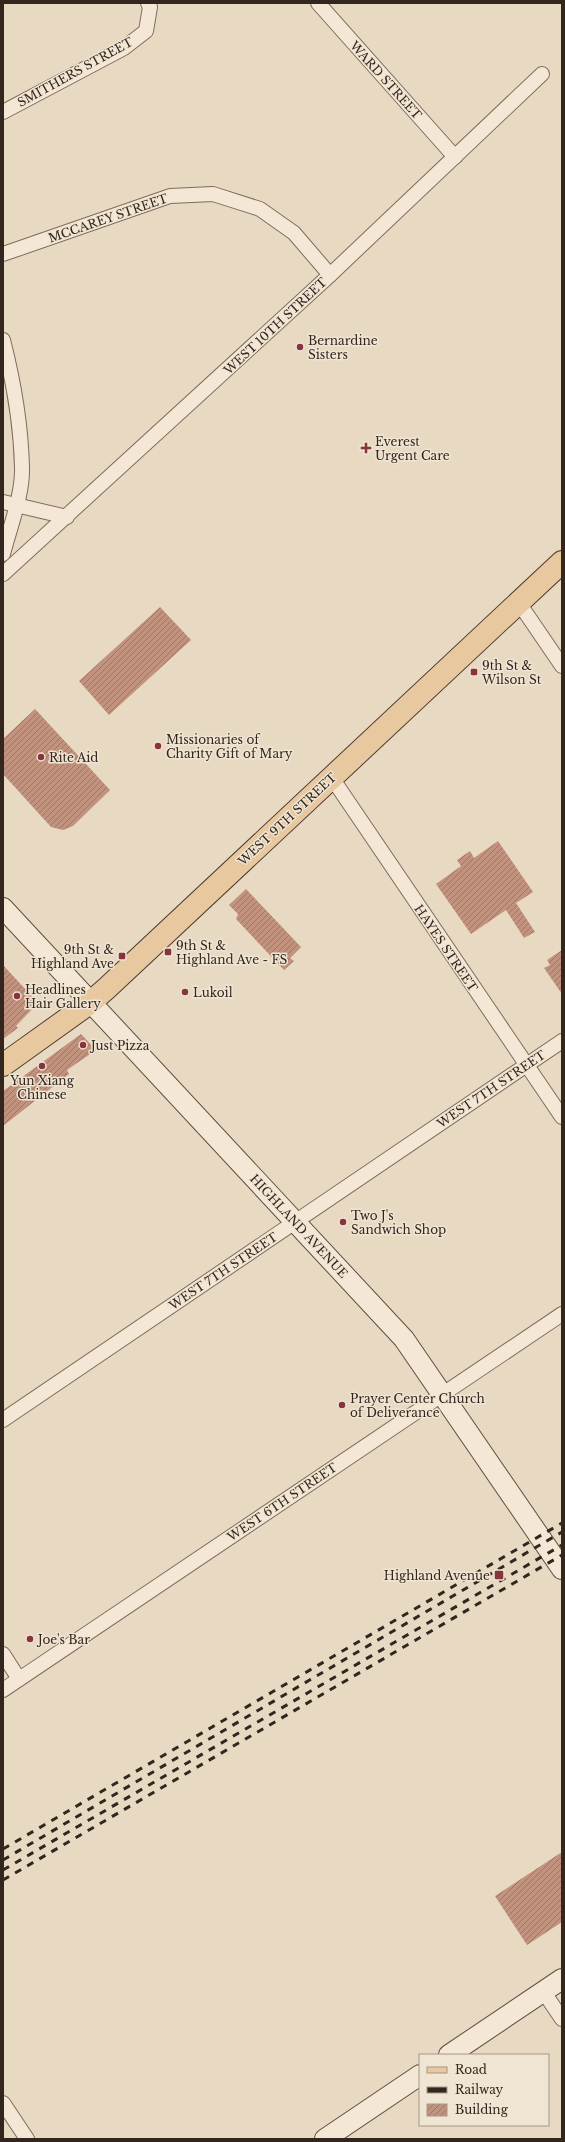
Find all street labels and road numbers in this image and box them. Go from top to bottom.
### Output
street label: SMITHERS STREET [15,34,136,110]
street label: WARD STREET [346,37,425,122]
street label: MCCAREY STREET [46,190,170,245]
street label: WEST 10TH STREET [220,274,330,378]
street label: WEST 9TH STREET [234,769,340,869]
street label: HAYES STREET [411,902,481,995]
street label: WEST 7TH STREET [433,1047,548,1131]
street label: HIGHLAND AVENUE [247,1171,351,1281]
street label: WEST 7TH STREET [165,1229,280,1313]
street label: WEST 6TH STREET [224,1460,340,1545]

